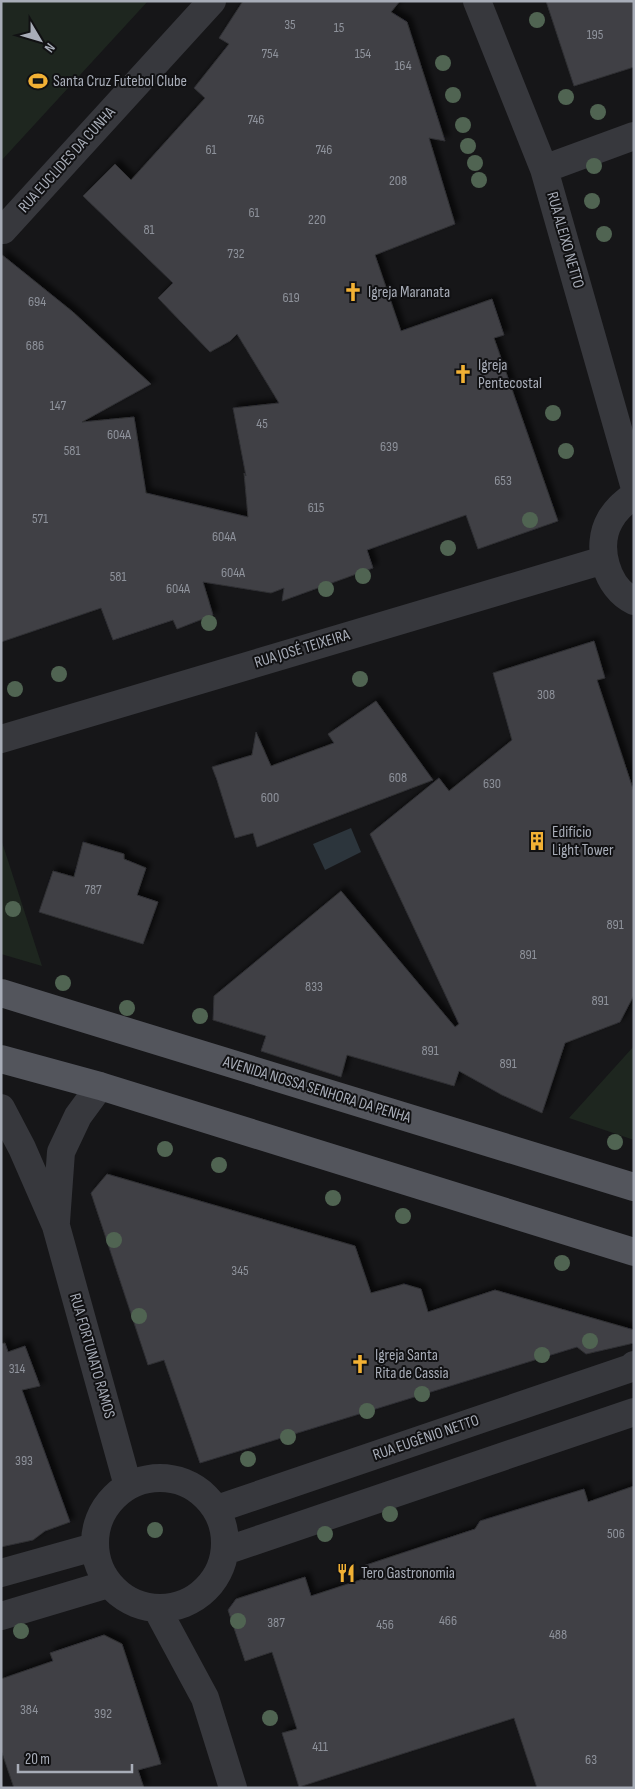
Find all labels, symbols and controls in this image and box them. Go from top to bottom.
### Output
north arrow [15,15,65,65]
house number: 35 [284,16,296,33]
house number: 15 [334,19,345,36]
house number: 195 [587,26,604,43]
text: N [41,40,59,56]
house number: 754 [261,45,279,62]
house number: 154 [355,45,371,62]
house number: 164 [394,57,412,74]
sports icon: Santa Cruz Futebol Clube [27,70,49,92]
place label: Santa Cruz Futebol Clube [53,72,187,91]
street label: RUA EUCLIDES DA CUNHA [15,103,120,217]
house number: 746 [248,111,264,128]
house number: 61 [205,141,217,158]
house number: 746 [316,141,332,158]
house number: 208 [389,172,407,189]
street label: RUA ALEIXO NETTO [542,190,588,291]
house number: 61 [248,204,260,221]
house number: 220 [308,211,326,228]
house number: 81 [143,221,155,238]
house number: 732 [227,245,245,262]
church icon: Igreja Maranata [342,281,364,303]
place label: Igreja Maranata [368,283,450,302]
house number: 619 [282,289,300,306]
house number: 694 [28,293,46,310]
house number: 686 [26,337,44,354]
place label: Igreja Pentecostal [478,356,542,393]
church icon: Igreja Pentecostal [452,363,474,385]
house number: 147 [50,397,67,414]
house number: 45 [256,415,268,432]
house number: 604A [107,426,132,443]
house number: 639 [380,438,398,455]
house number: 581 [64,442,80,459]
house number: 653 [494,472,512,489]
house number: 615 [308,499,325,516]
house number: 571 [32,510,48,527]
house number: 604A [212,528,237,545]
house number: 604A [221,564,246,581]
house number: 581 [110,568,126,585]
house number: 604A [166,580,191,597]
street label: RUA JOSÉ TEIXEIRA [252,625,352,672]
house number: 308 [537,686,555,703]
house number: 608 [389,769,407,786]
house number: 630 [483,775,501,792]
house number: 600 [261,789,279,806]
place label: Edifício Light Tower [552,823,614,860]
building icon: Edifício Light Tower [526,830,548,852]
house number: 787 [84,881,102,898]
house number: 891 [606,916,624,933]
house number: 891 [519,946,537,963]
house number: 833 [305,978,323,995]
house number: 891 [591,992,609,1009]
house number: 891 [421,1042,439,1059]
street label: AVENIDA NOSSA SENHORA DA PENHA [220,1052,413,1128]
house number: 891 [499,1055,517,1072]
house number: 345 [231,1262,249,1279]
street label: RUA FORTUNATO RAMOS [65,1291,119,1421]
place label: Igreja Santa Rita de Cassia [375,1346,449,1383]
church icon: Igreja Santa Rita de Cassia [349,1353,371,1375]
house number: 314 [9,1360,25,1377]
street label: RUA EUGÊNIO NETTO [370,1411,482,1465]
house number: 393 [15,1452,33,1469]
house number: 506 [607,1525,625,1542]
restaurant icon: Tero Gastronomia [335,1562,357,1584]
place label: Tero Gastronomia [361,1564,455,1583]
house number: 466 [439,1612,457,1629]
house number: 387 [267,1614,285,1631]
house number: 456 [376,1616,394,1633]
house number: 488 [549,1626,567,1643]
house number: 384 [20,1701,38,1718]
house number: 392 [94,1705,112,1722]
house number: 411 [312,1738,328,1755]
scale bar [18,1742,131,1774]
text: 20 m [25,1750,50,1769]
house number: 63 [585,1751,597,1768]

